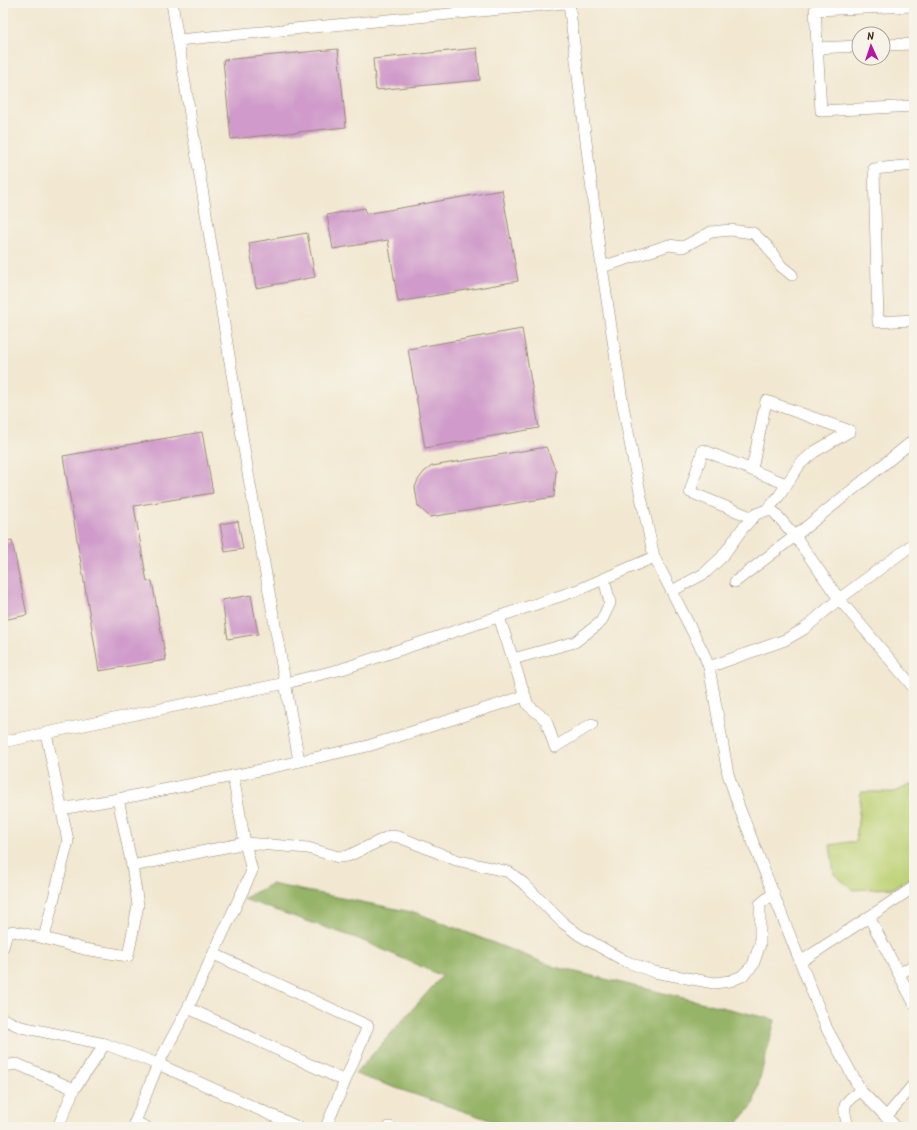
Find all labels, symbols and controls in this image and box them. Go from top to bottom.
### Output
north arrow [851,26,891,66]
text: N [867,28,875,46]

